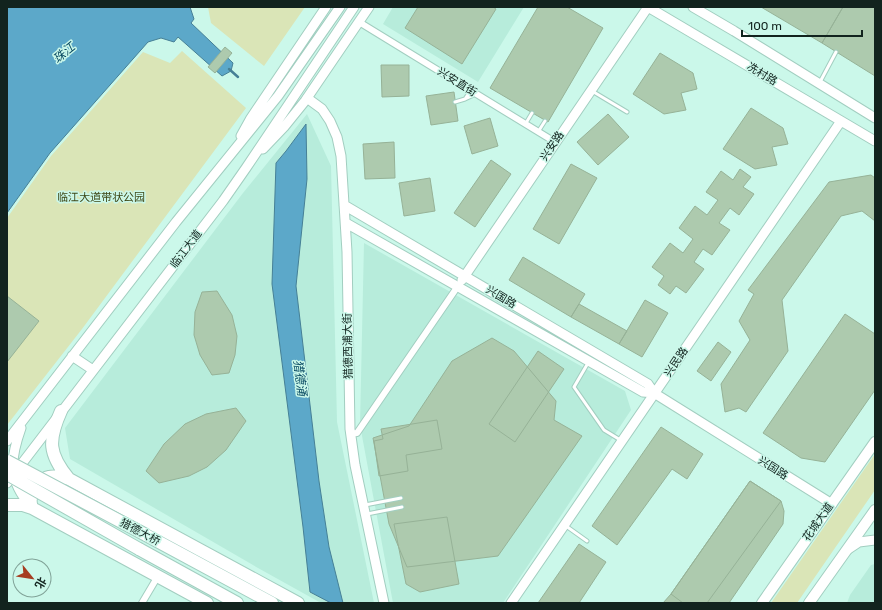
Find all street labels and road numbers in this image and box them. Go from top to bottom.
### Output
street label: 冼村路 [745,60,779,88]
street label: 兴安直街 [435,65,479,99]
street label: 兴安路 [537,129,567,163]
street label: 临江大道 [168,228,204,270]
street label: 兴国路 [484,283,518,311]
street label: 猎德西浦大街 [341,313,355,379]
street label: 兴民路 [661,345,691,379]
street label: 兴国路 [756,454,790,482]
street label: 花城大道 [800,500,836,544]
street label: 猎德大桥 [118,516,162,548]

